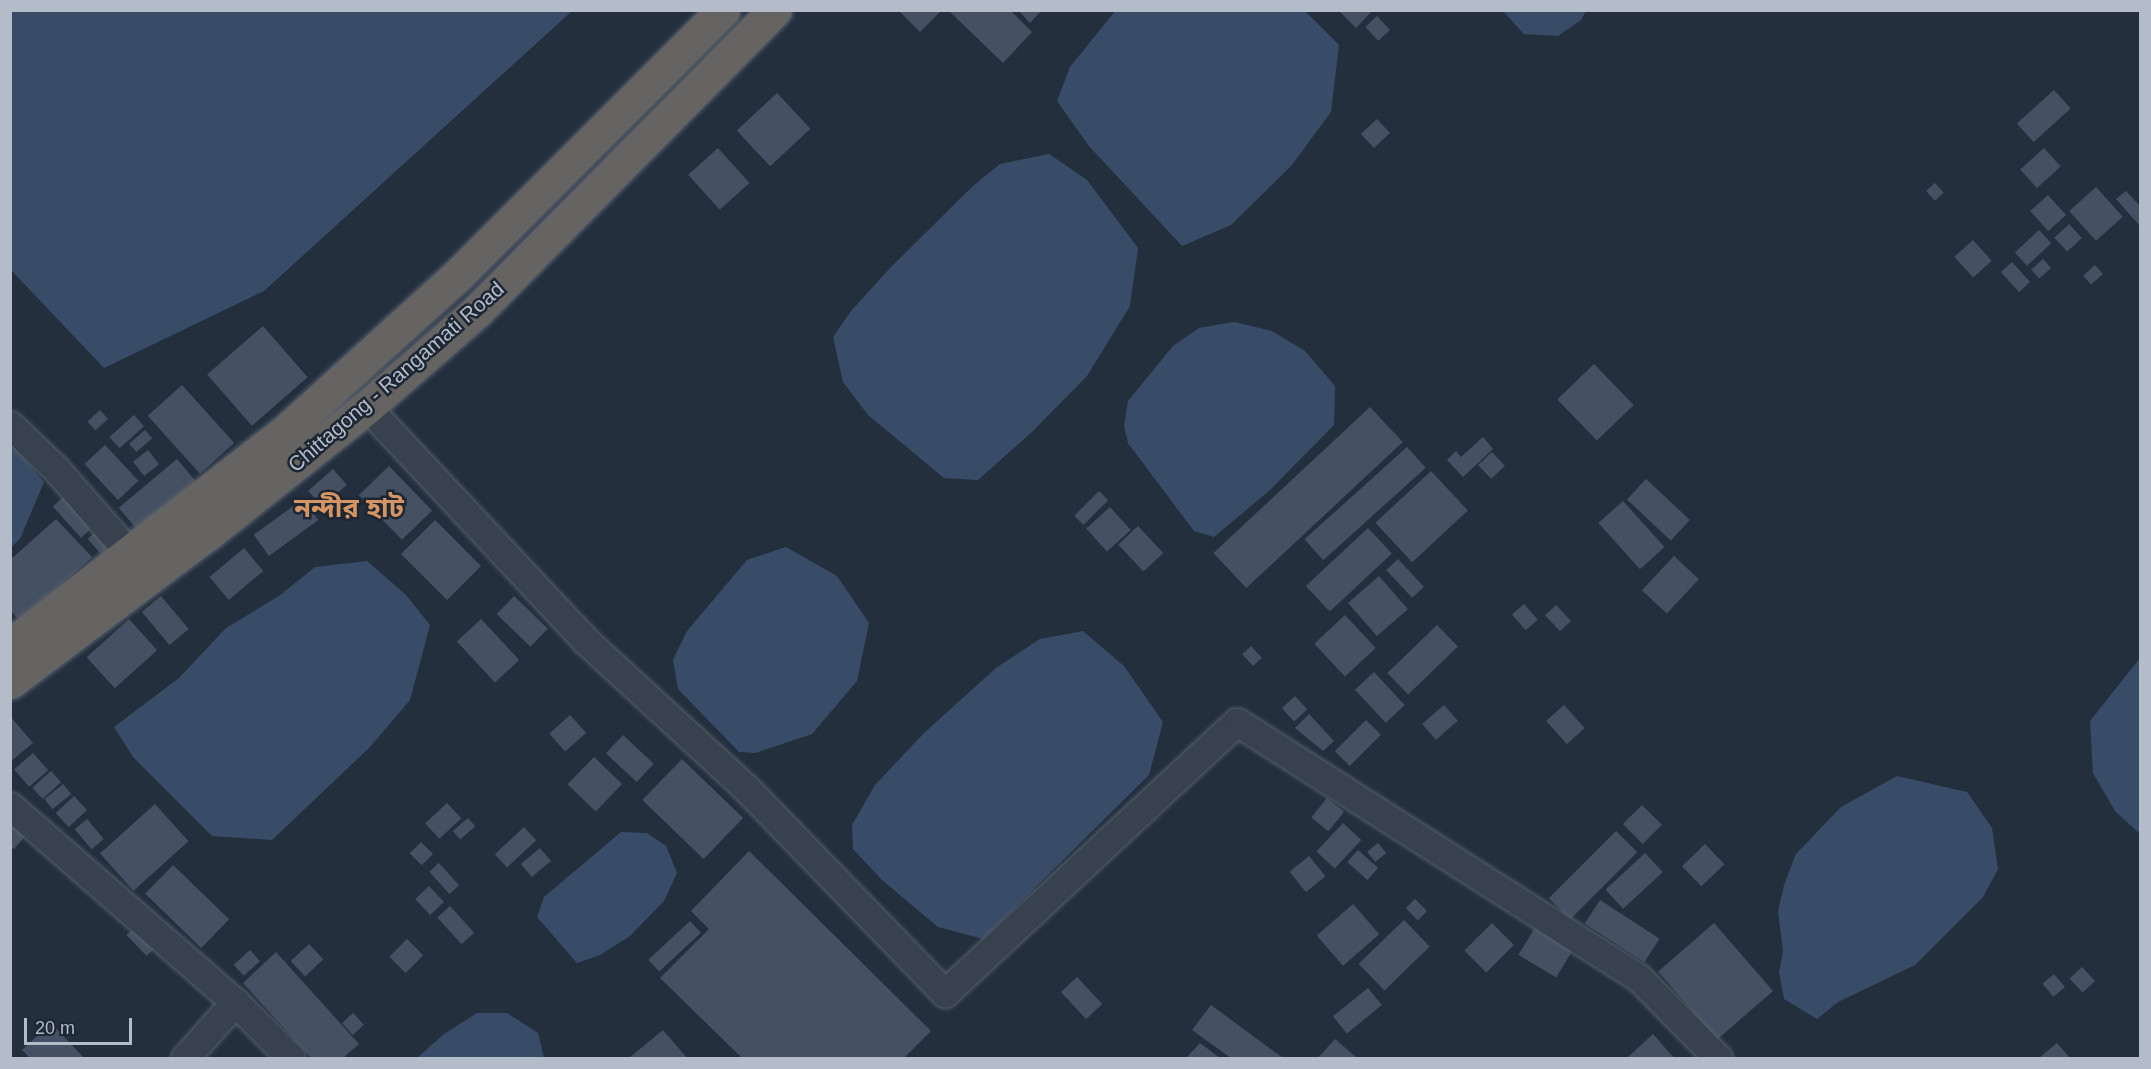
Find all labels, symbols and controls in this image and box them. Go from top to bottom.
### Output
street label: Chittagong - Rangamati Road [283,276,509,478]
district label: নন্দীর হাট [294,493,404,525]
scale bar [27,1006,135,1044]
text: 20 m [35,1018,75,1038]

